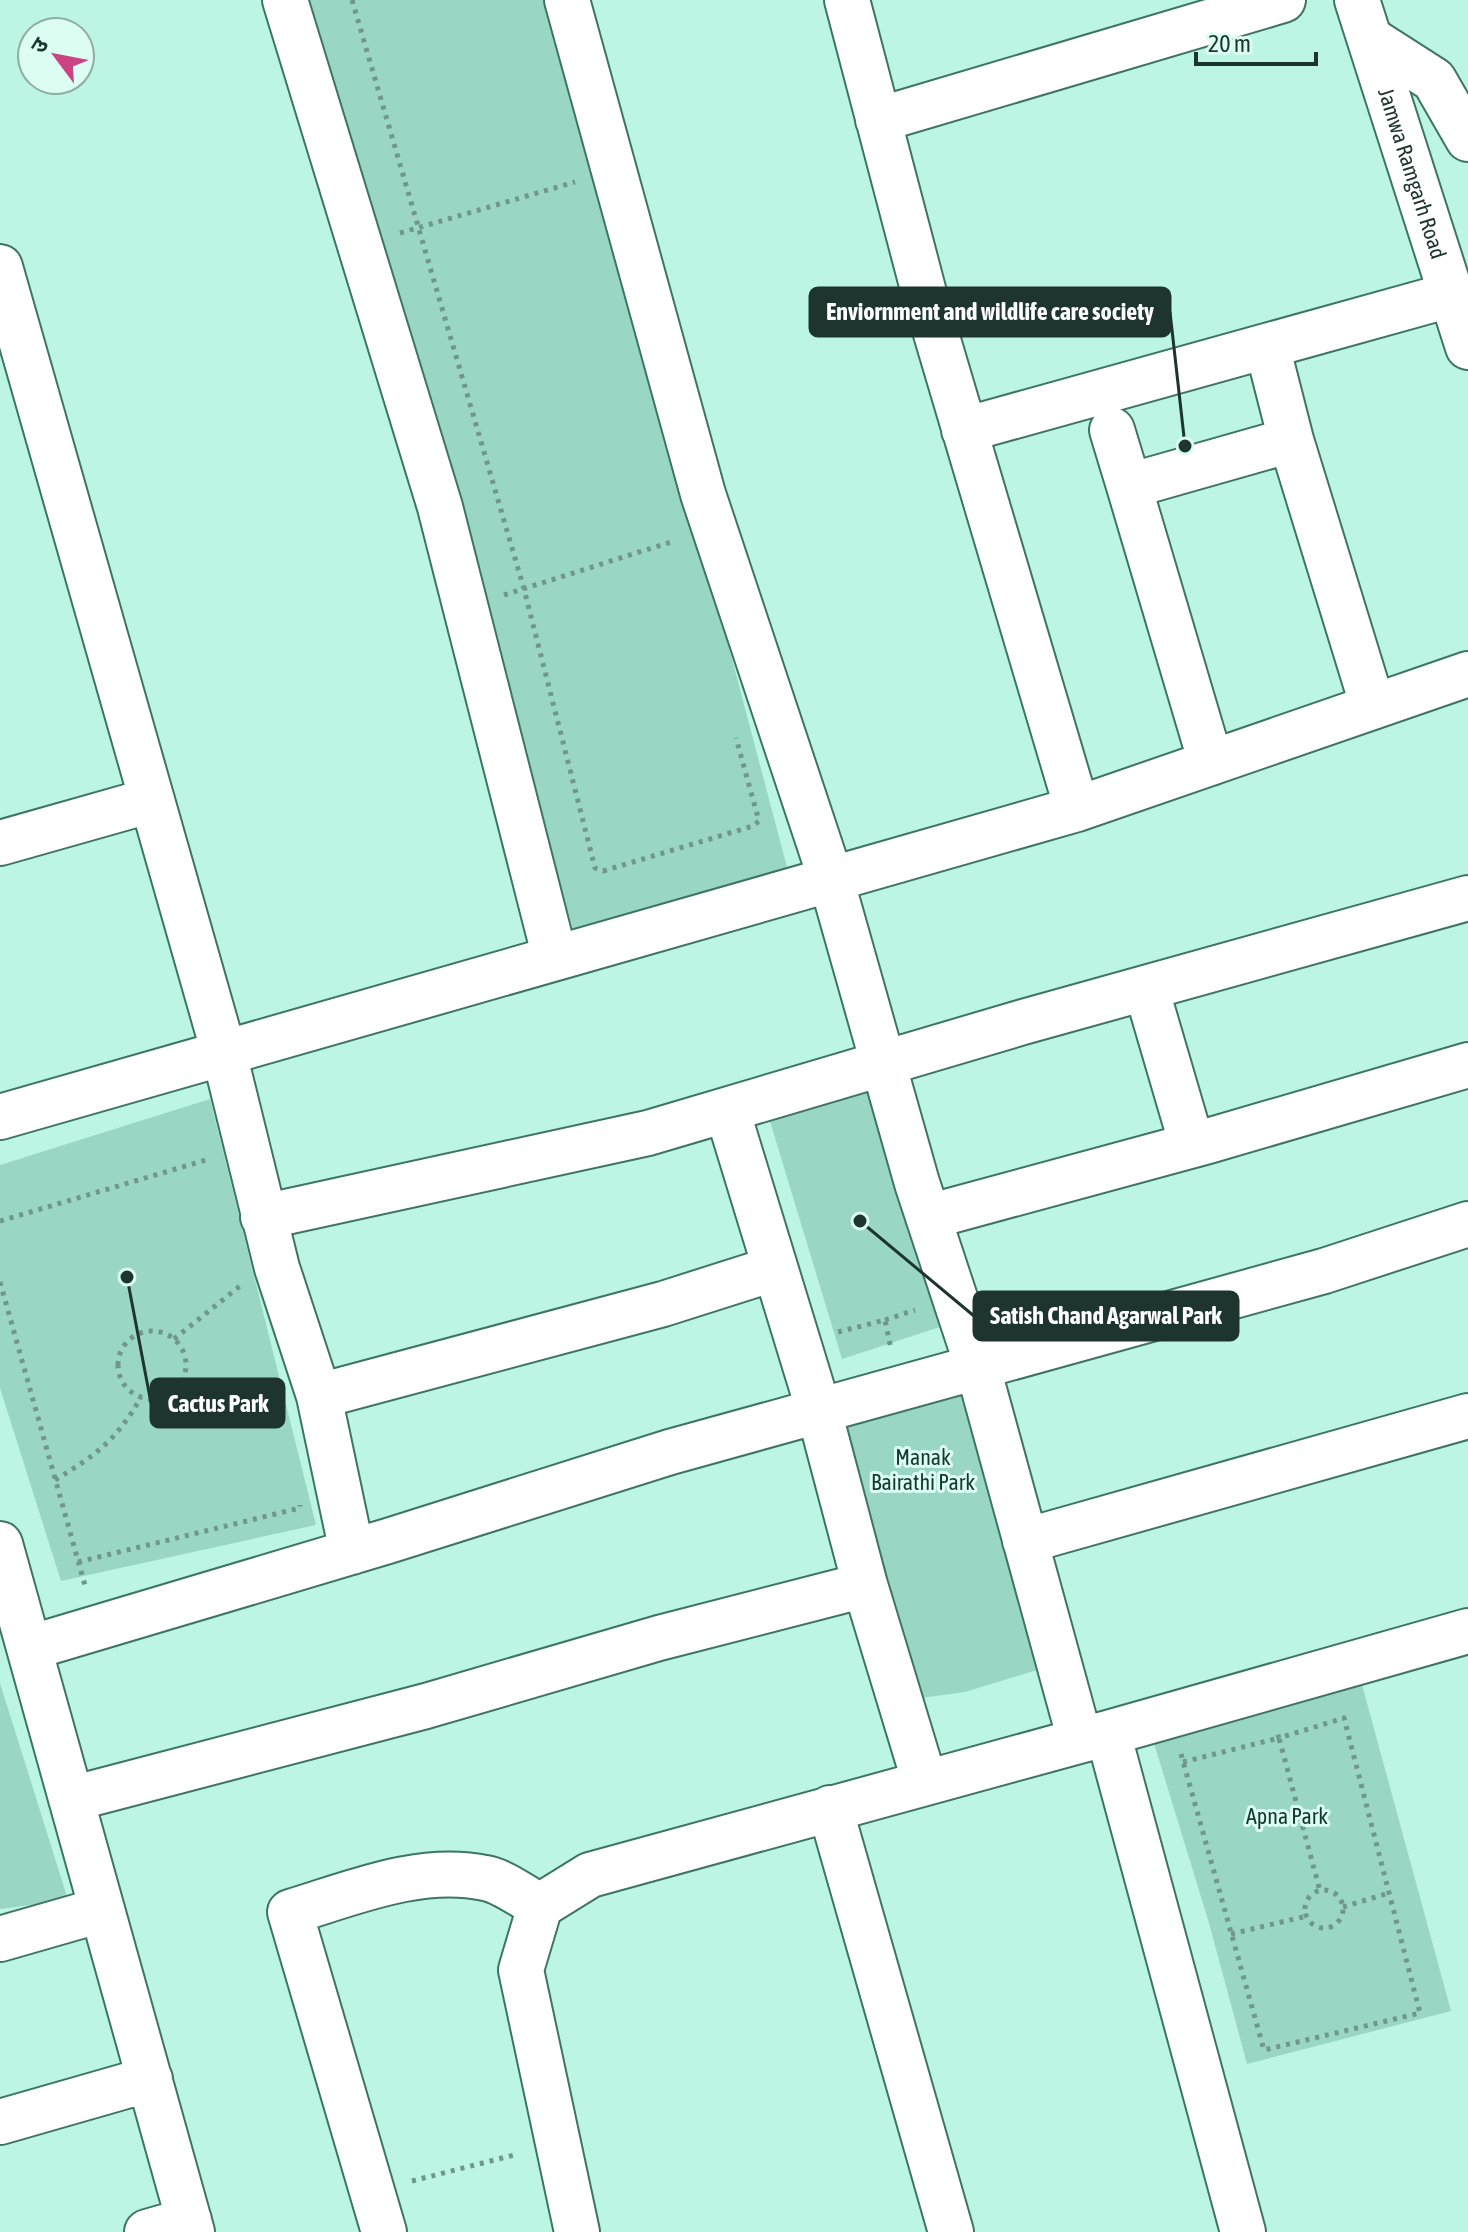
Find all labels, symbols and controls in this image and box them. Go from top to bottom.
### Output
north arrow [16,16,96,96]
scale bar [1196,16,1316,66]
text: 20 m [1208,30,1251,57]
text: उ [25,32,54,58]
street label: Jamwa Ramgarh Road [1373,85,1452,262]
callout: Enviornment and wildlife care society [810,288,1170,336]
text: Enviornment and wildlife care society [826,298,1154,325]
callout: Satish Chand Agarwal Park [974,1292,1238,1340]
text: Satish Chand Agarwal Park [990,1302,1222,1329]
callout: Cactus Park [151,1379,284,1427]
text: Cactus Park [167,1390,269,1417]
park label: Manak Bairathi Park [871,1444,975,1495]
park label: Apna Park [1246,1803,1328,1829]

